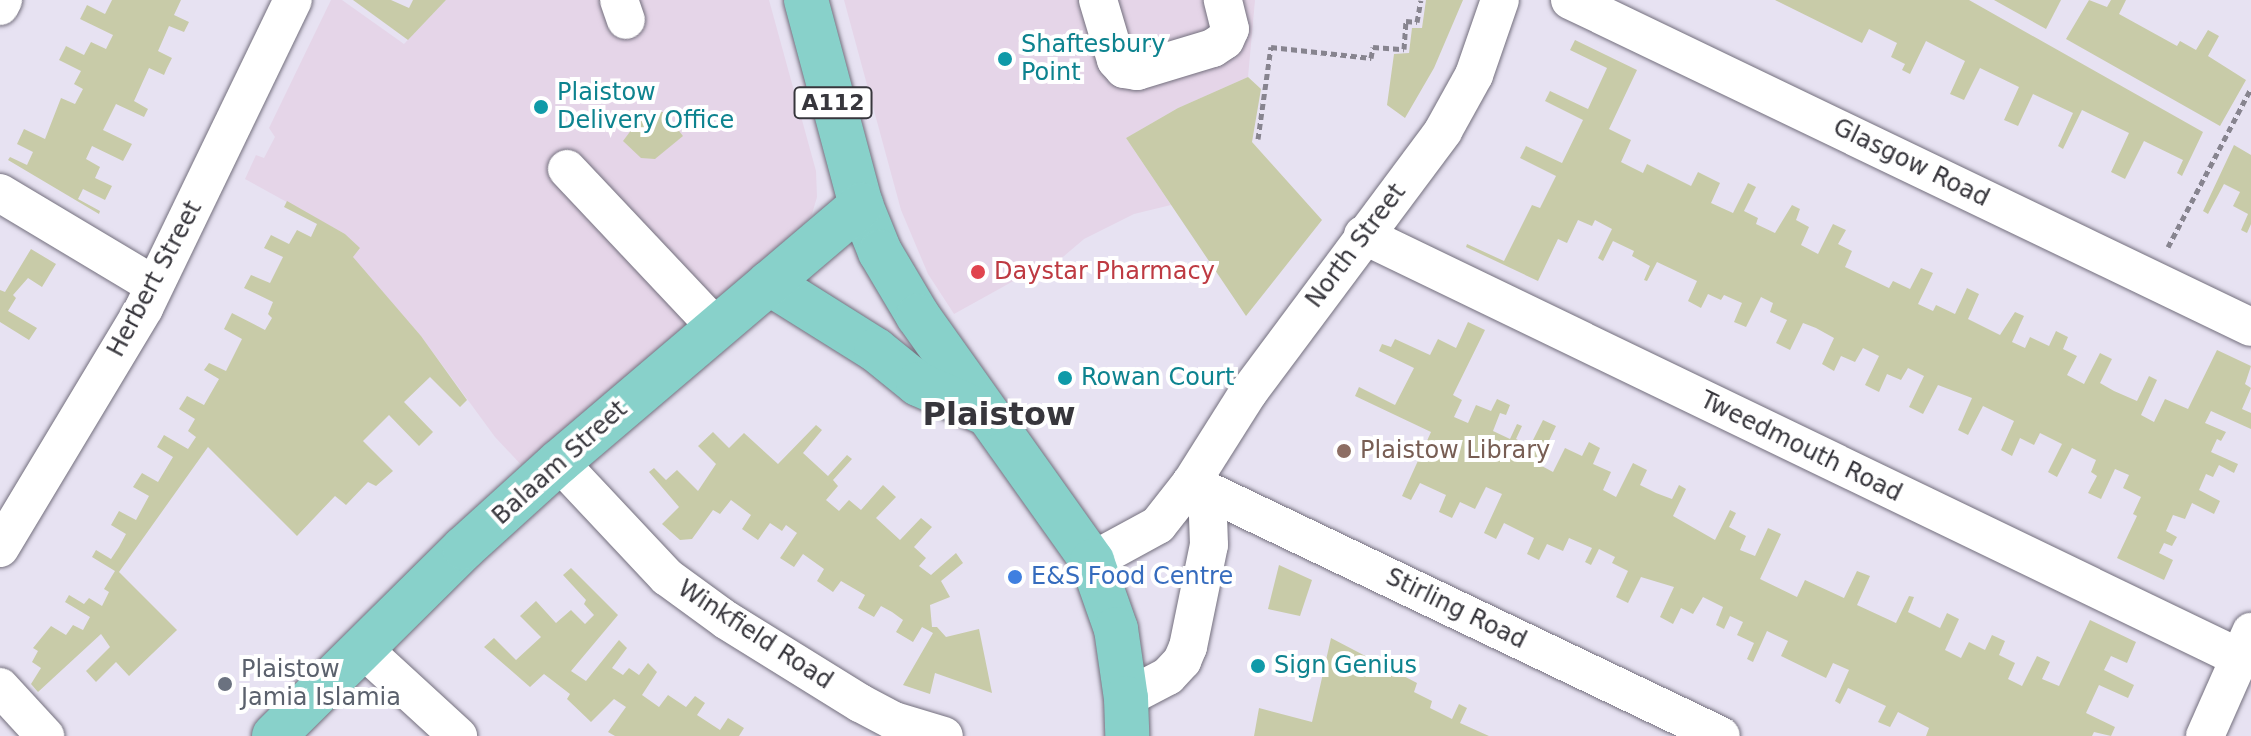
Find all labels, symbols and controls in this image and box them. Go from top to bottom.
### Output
place label: Shaftesbury Point [1021,31,1165,87]
marker: Shaftesbury Point [996,50,1014,68]
place label: Plaistow Delivery Office [557,79,734,135]
road number: A112 [793,85,873,121]
marker: Plaistow Delivery Office [532,98,550,116]
street label: Glasgow Road [1828,113,1994,213]
street label: North Street [1300,178,1412,314]
street label: Herbert Street [102,196,208,362]
place label: Daystar Pharmacy [994,258,1215,286]
marker: Daystar Pharmacy [969,263,987,281]
place label: Rowan Court [1081,364,1234,392]
marker: Rowan Court [1056,369,1074,387]
street label: Tweedmouth Road [1695,386,1907,508]
street label: Balaam Street [487,395,633,531]
district label: Plaistow [923,395,1075,433]
place label: Plaistow Library [1360,437,1550,465]
marker: Plaistow Library [1335,442,1353,460]
place label: E&S Food Centre [1031,563,1233,591]
street label: Stirling Road [1381,563,1531,655]
marker: E&S Food Centre [1006,568,1024,586]
street label: Winkfield Road [672,574,838,696]
place label: Sign Genius [1274,652,1417,680]
place label: Plaistow Jamia Islamia [241,656,401,712]
marker: Sign Genius [1249,657,1267,675]
marker: Plaistow Jamia Islamia [216,675,234,693]

